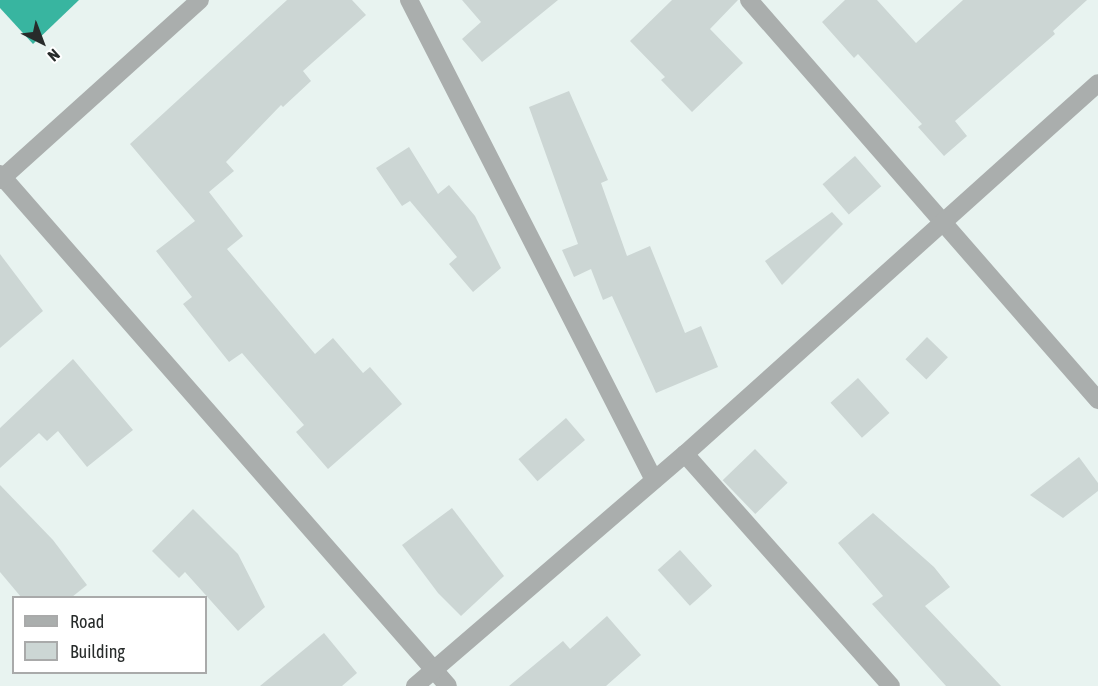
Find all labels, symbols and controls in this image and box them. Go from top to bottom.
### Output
north arrow [12,12,72,72]
text: N [45,46,64,65]
legend [12,596,207,674]
text: Road [70,611,104,632]
text: Building [70,641,125,662]

